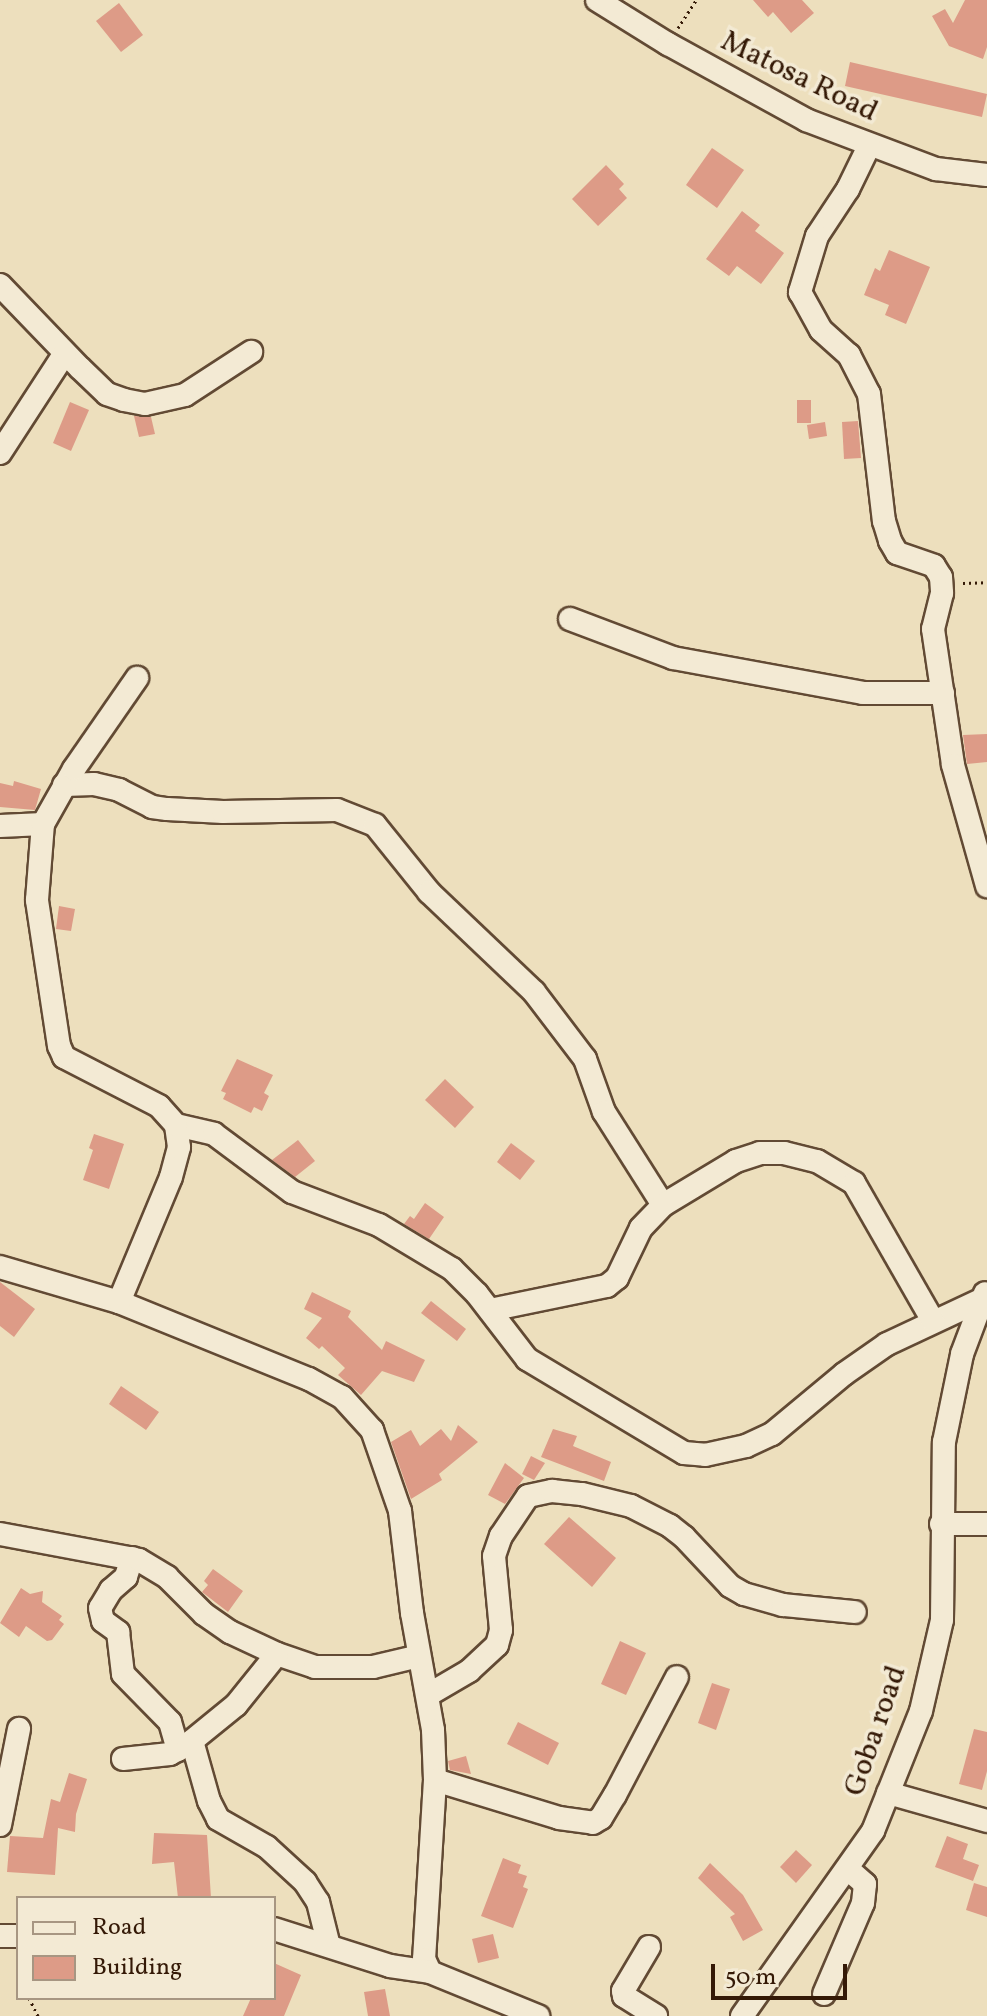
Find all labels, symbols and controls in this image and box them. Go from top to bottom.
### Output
street label: Matosa Road [715,24,883,130]
street label: Goba road [837,1661,915,1801]
legend [16,1896,276,2000]
text: Road [92,1911,146,1945]
scale bar [715,1948,851,1998]
text: Building [92,1951,182,1985]
text: 50 m [725,1961,777,1995]

